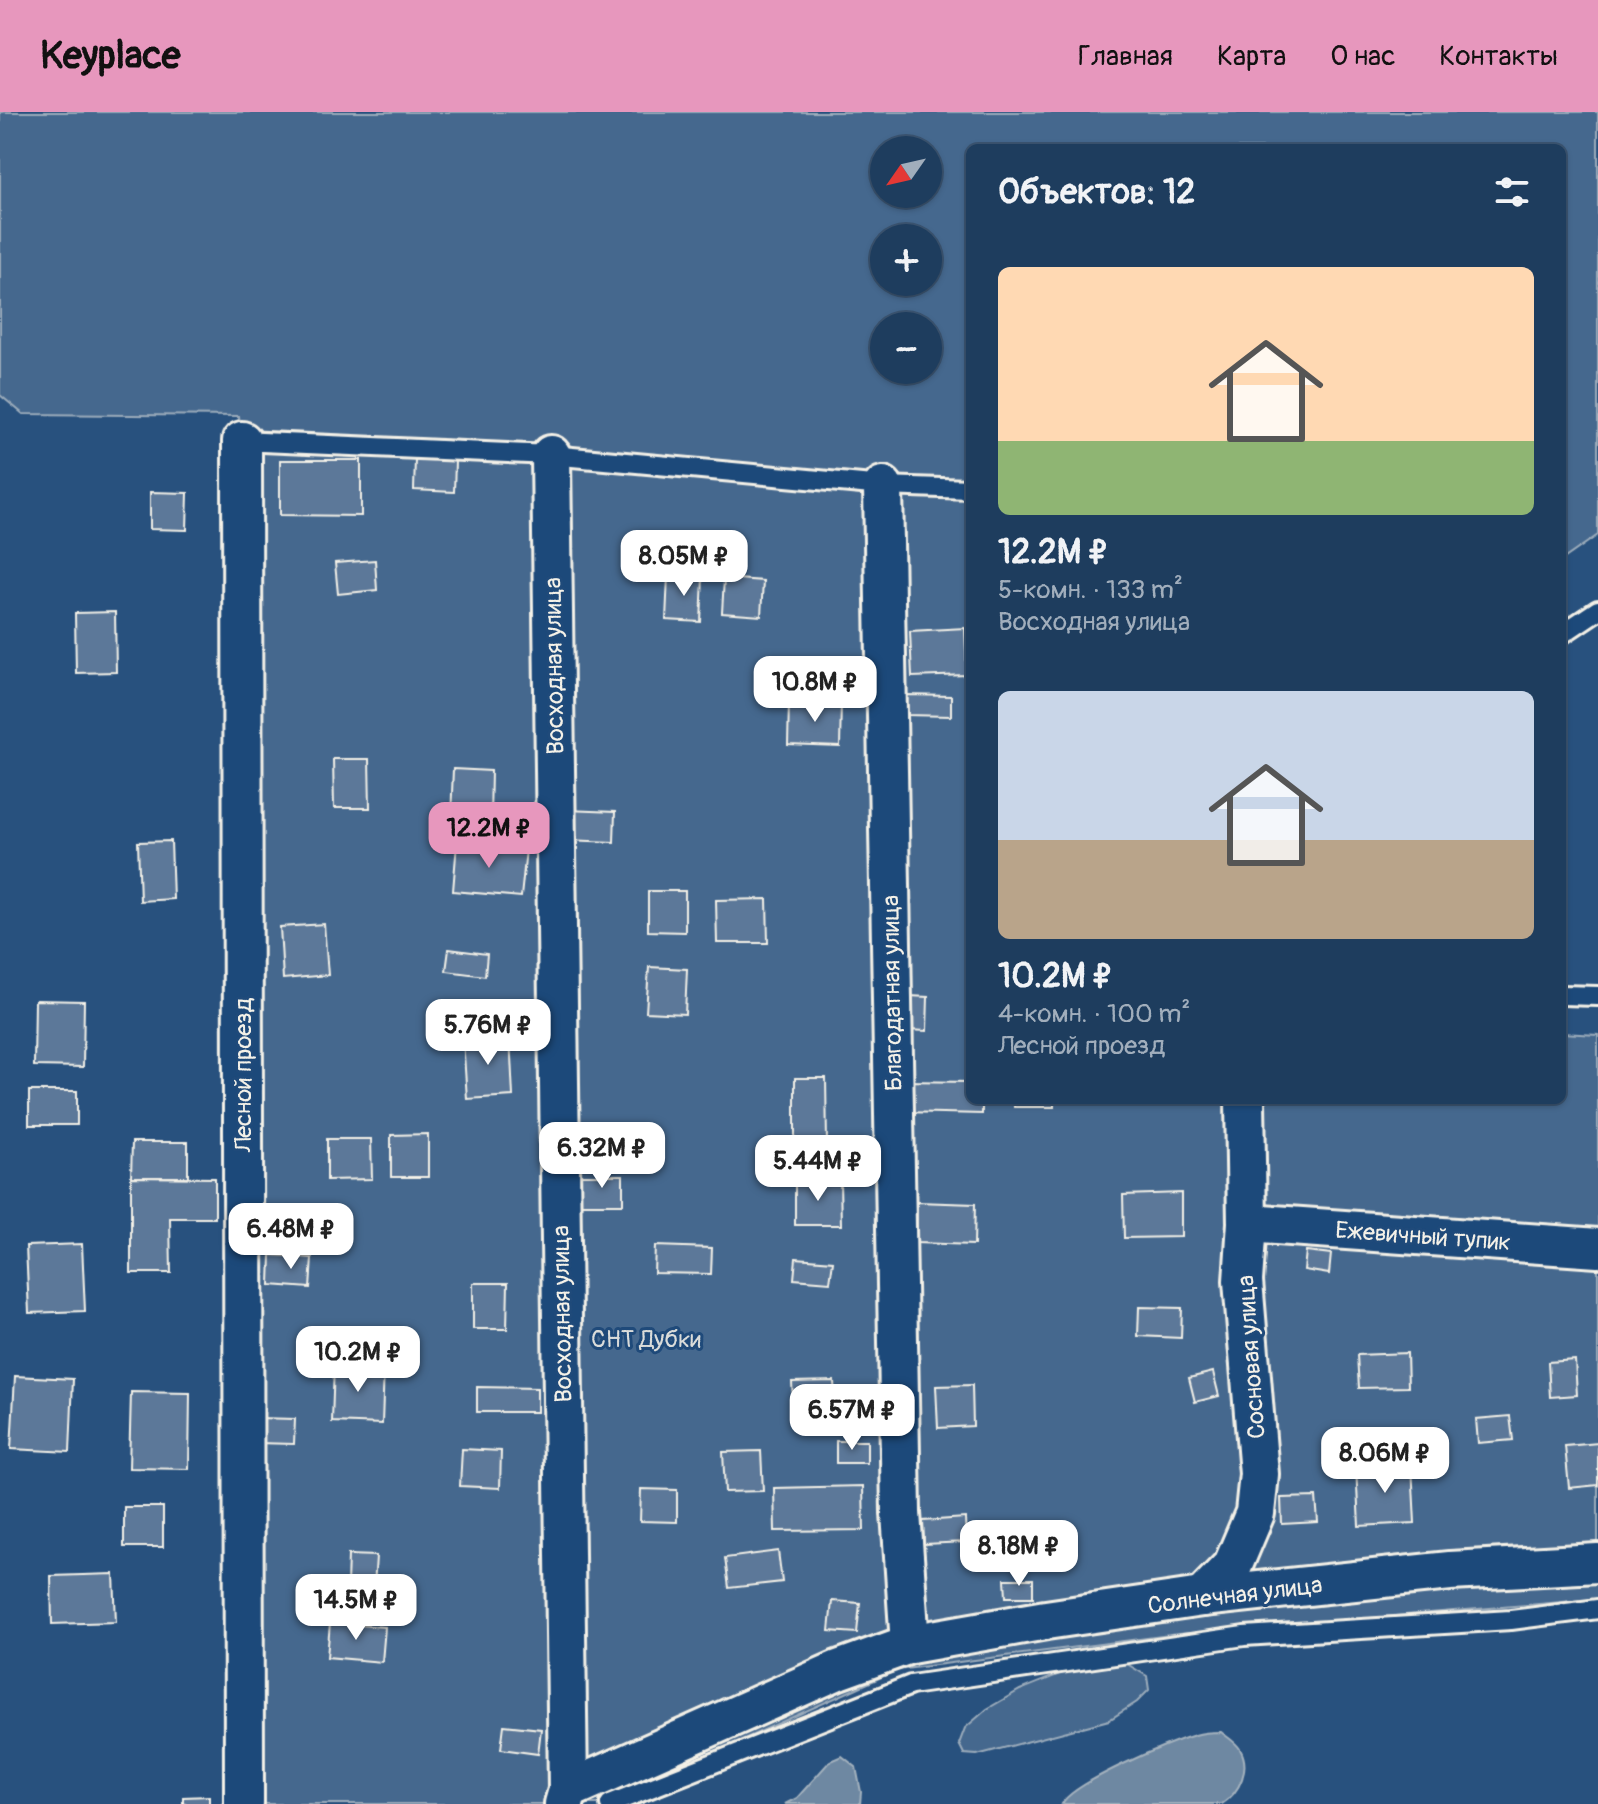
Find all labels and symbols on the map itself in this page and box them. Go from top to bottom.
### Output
north arrow [870,136,942,208]
pin: 8.05M ₽ [610,530,758,598]
street label: Восходная улица [538,577,571,755]
pin: 10.8M ₽ [741,656,889,724]
pin: 12.2M ₽ [415,802,563,870]
street label: Благодатная улица [876,895,909,1091]
street label: Лесной проезд [229,997,258,1153]
pin: 5.76M ₽ [414,999,562,1067]
pin: 6.32M ₽ [528,1122,676,1190]
pin: 5.44M ₽ [744,1135,892,1203]
pin: 6.48M ₽ [217,1203,365,1271]
street label: Ежевичный тупик [1334,1216,1512,1257]
street label: Восходная улица [546,1225,579,1403]
street label: Сосновая улица [1231,1274,1272,1440]
park label: СНТ Дубки [591,1325,701,1354]
pin: 10.2M ₽ [284,1326,432,1394]
pin: 6.57M ₽ [778,1384,926,1452]
pin: 8.06M ₽ [1311,1427,1459,1495]
pin: 8.18M ₽ [945,1520,1093,1588]
street label: Солнечная улица [1146,1570,1324,1621]
pin: 14.5M ₽ [282,1574,430,1642]

